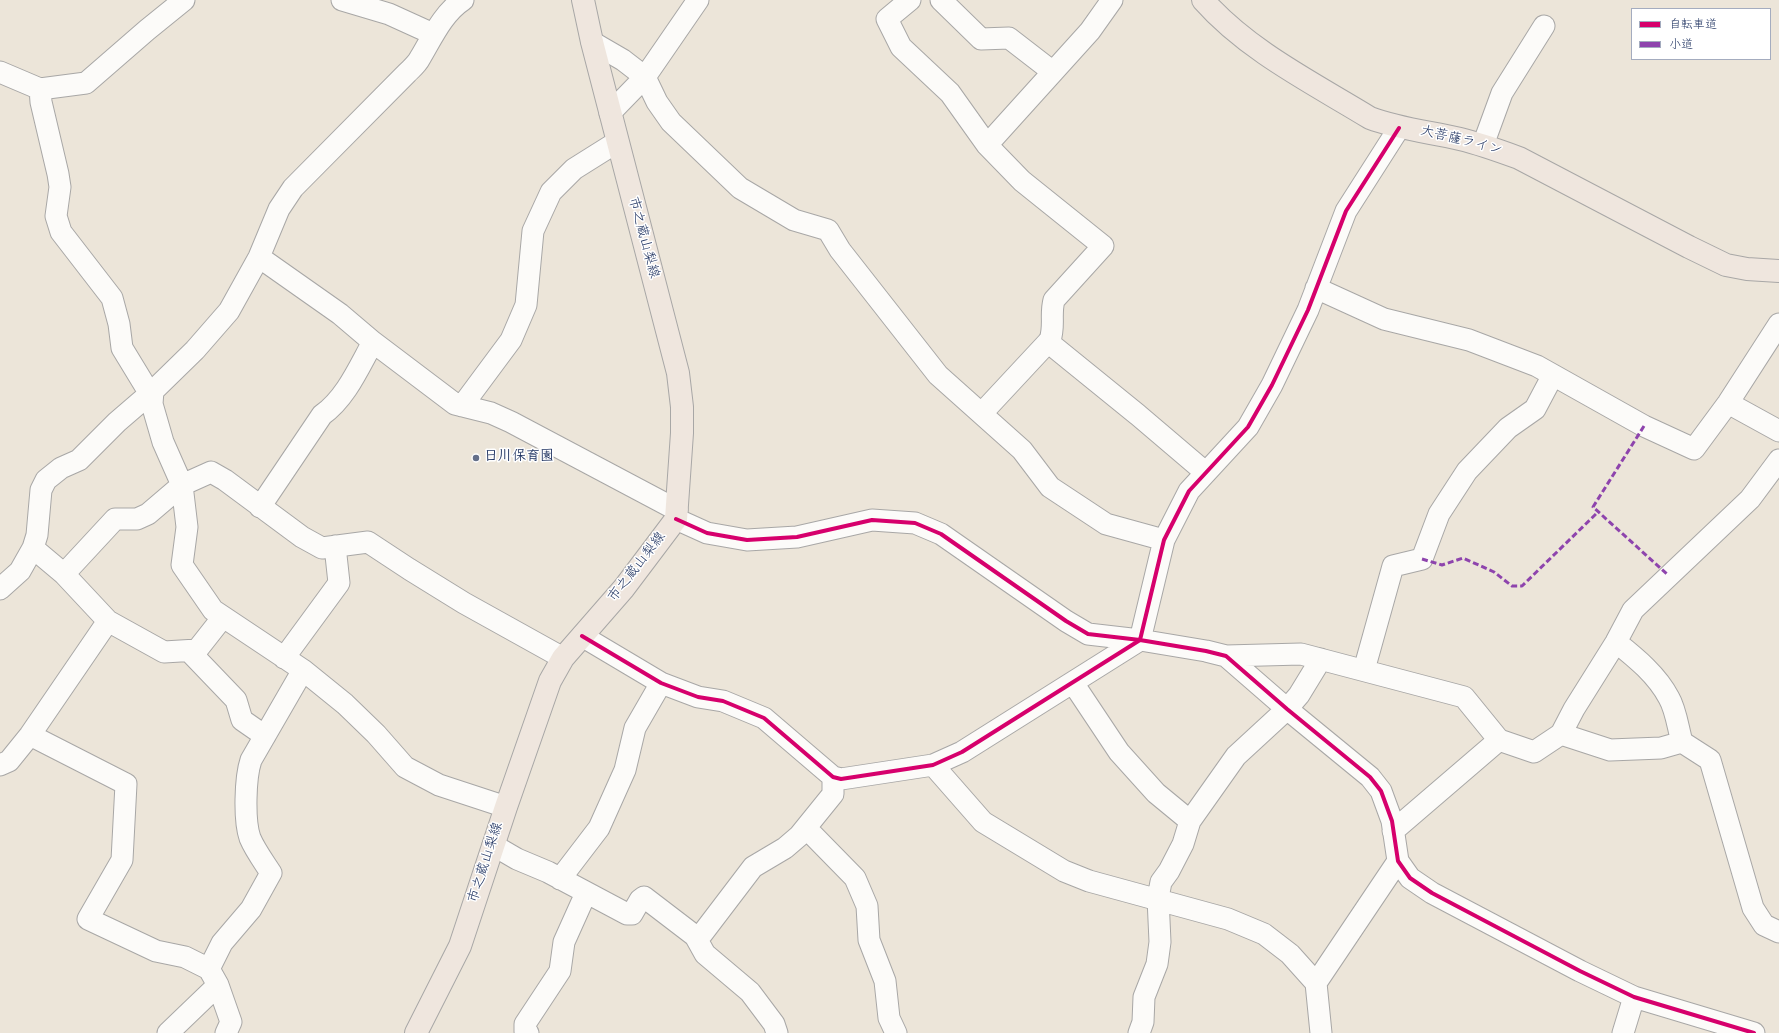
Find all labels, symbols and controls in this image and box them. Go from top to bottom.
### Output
legend [1631,8,1771,60]
text: 自転車道 [1669,17,1717,34]
text: 小道 [1669,37,1693,54]
street label: 大菩薩ライン [1418,124,1504,160]
street label: 市之蔵山梨線 [623,195,661,281]
place label: 日川保育園 [484,450,554,466]
marker: 日川保育園 [471,453,481,463]
street label: 市之蔵山梨線 [606,530,670,606]
street label: 市之蔵山梨線 [466,820,508,906]

